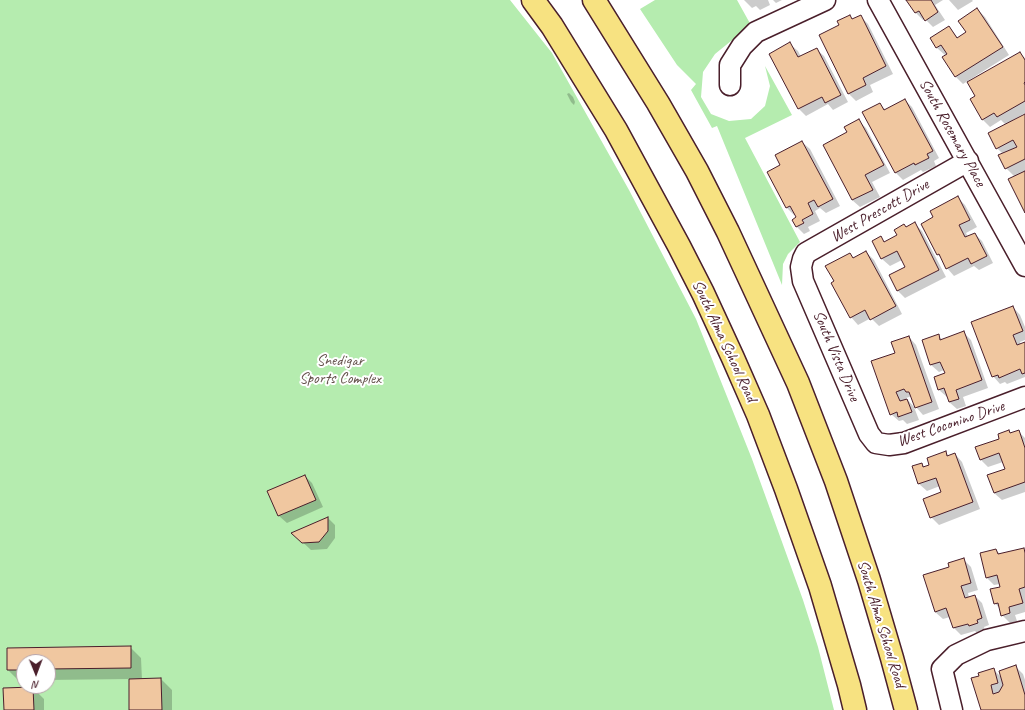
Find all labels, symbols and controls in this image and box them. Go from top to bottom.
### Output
street label: South Rosemary Place [915,76,989,190]
street label: West Prescott Drive [827,175,933,247]
street label: South Alma School Road [687,277,761,405]
street label: South Vista Drive [808,308,864,404]
park label: Snedigar Sports Complex [299,351,381,389]
street label: West Coconino Drive [895,397,1007,451]
street label: South Alma School Road [853,558,909,690]
north arrow [16,654,56,694]
text: N [33,678,40,692]

